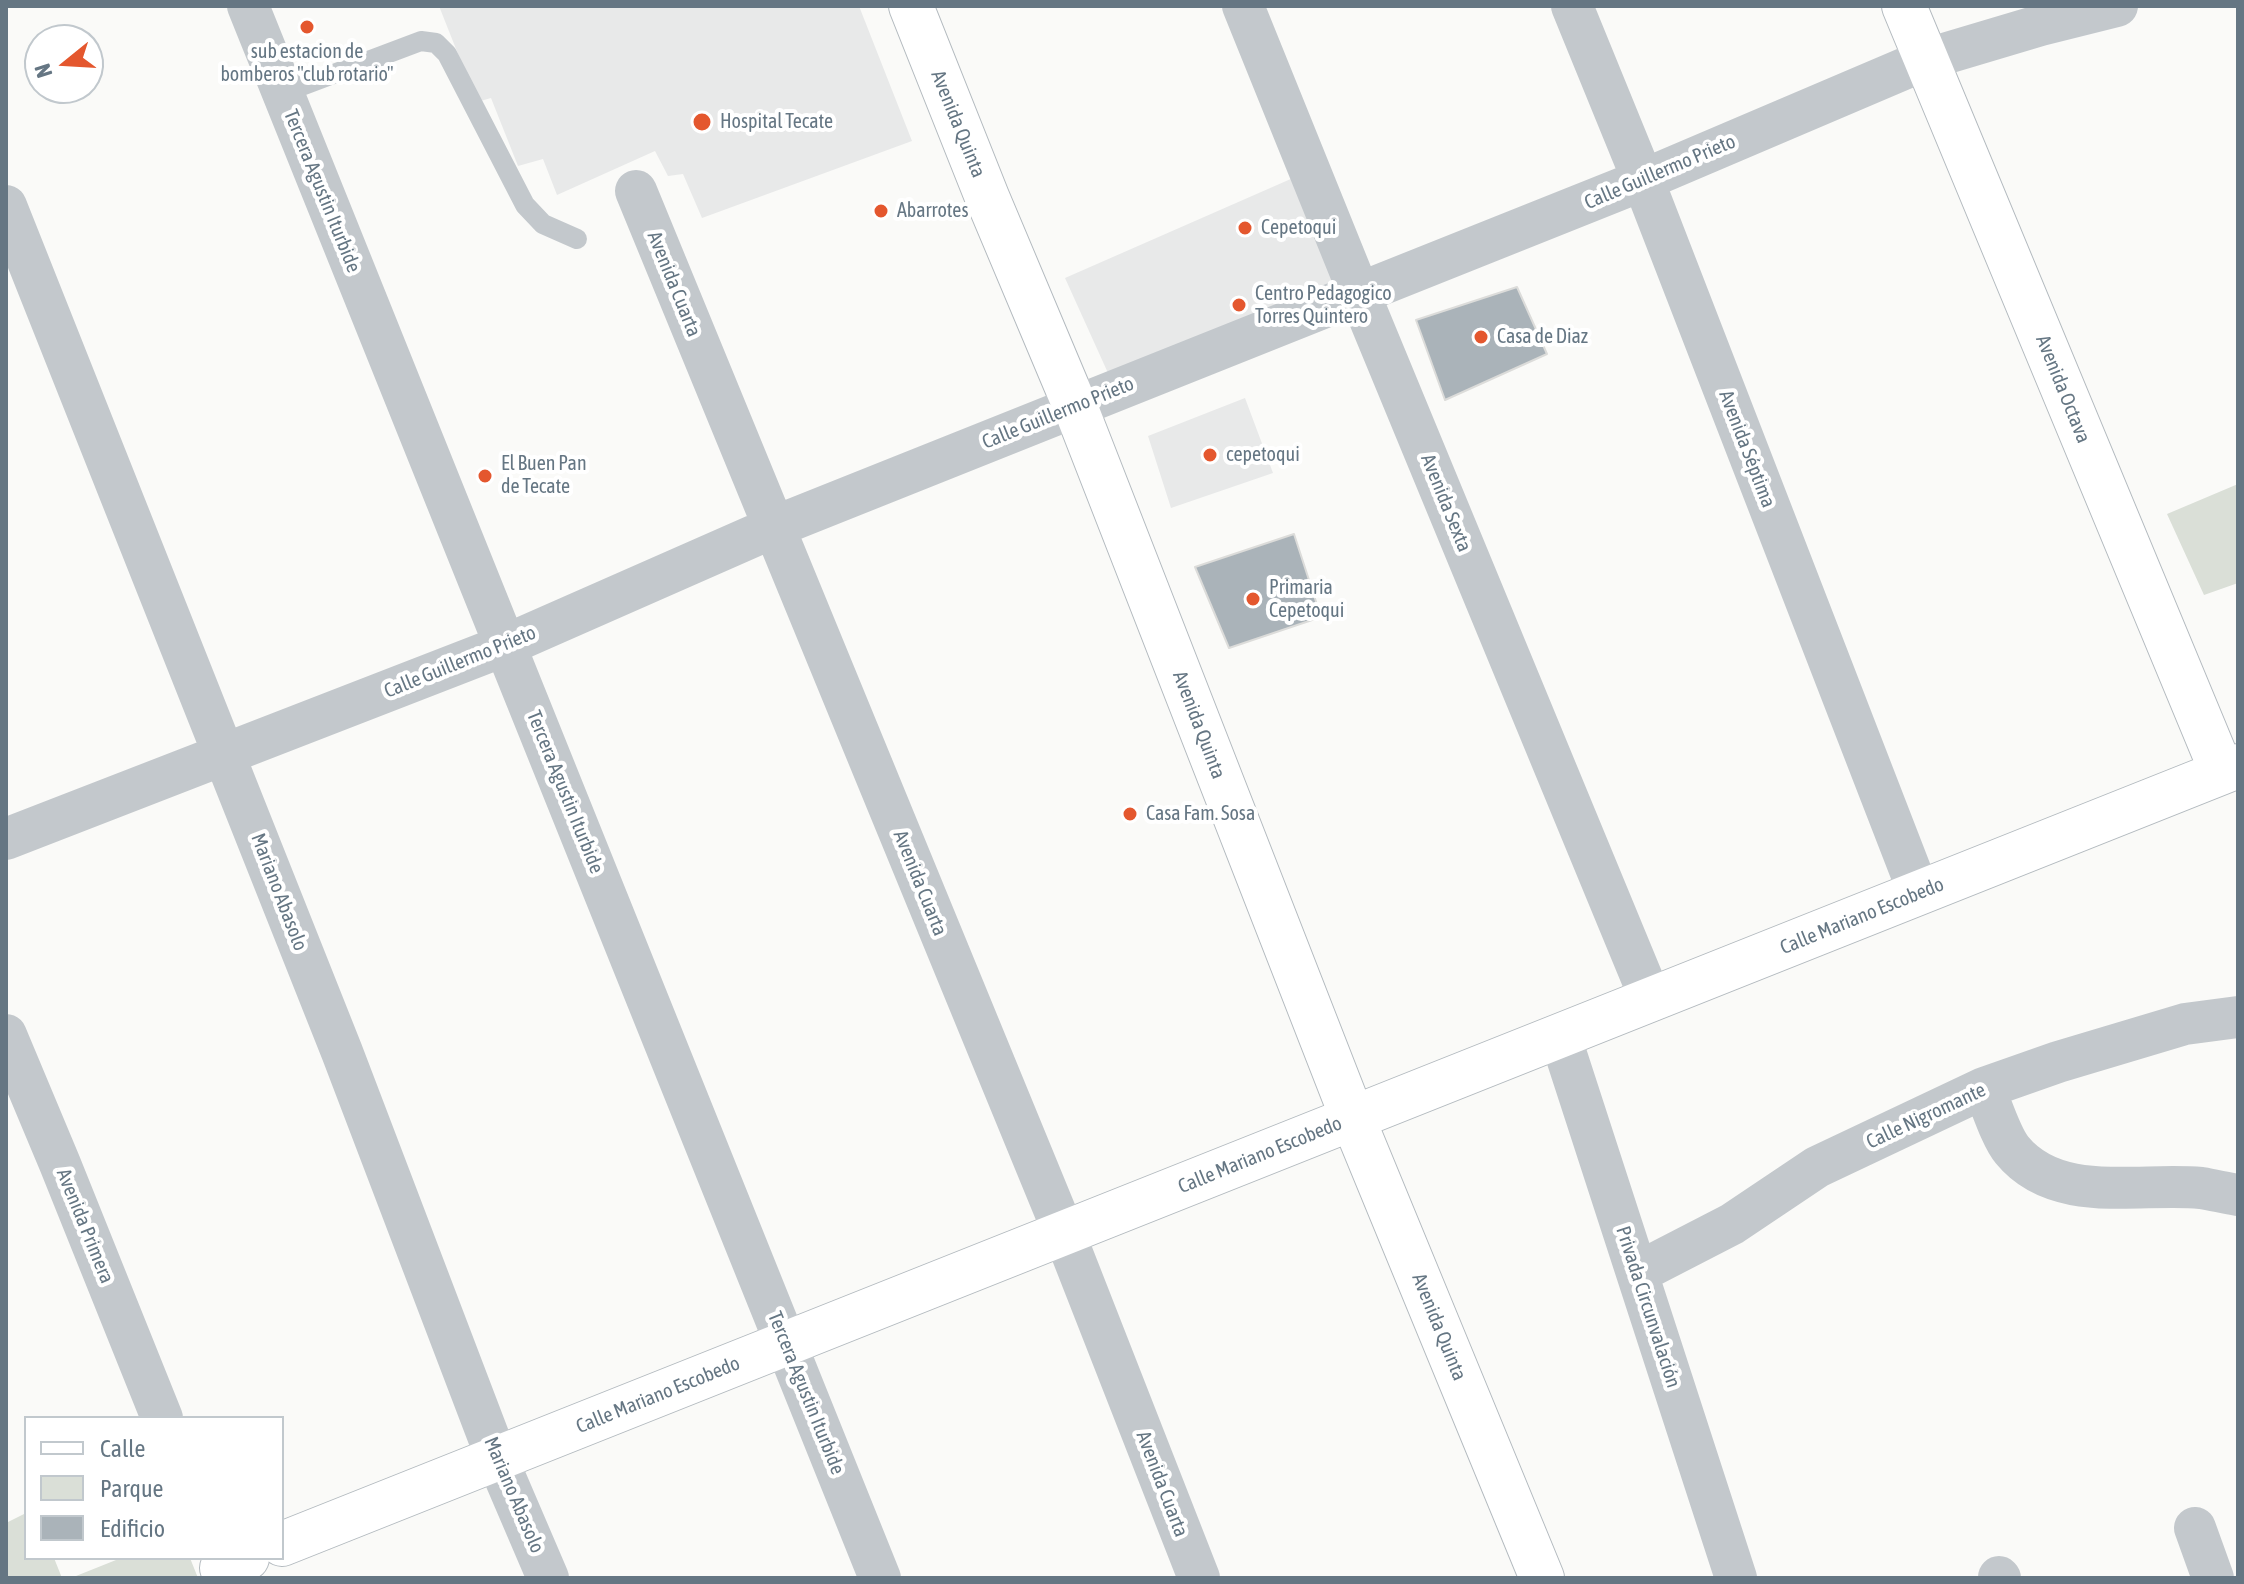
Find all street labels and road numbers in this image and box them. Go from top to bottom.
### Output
street label: Avenida Quinta [926,67,990,181]
street label: Tercera Agustin Iturbide [278,106,366,276]
street label: Calle Guillermo Prieto [1581,129,1739,215]
street label: Avenida Cuarta [642,228,706,340]
street label: Avenida Octava [2030,332,2096,446]
street label: Calle Guillermo Prieto [979,372,1137,454]
street label: Avenida Séptima [1714,387,1780,511]
street label: Avenida Sexta [1416,451,1476,555]
street label: Calle Guillermo Prieto [381,621,539,703]
street label: Avenida Quinta [1167,668,1231,782]
street label: Tercera Agustin Iturbide [521,707,609,877]
street label: Avenida Cuarta [888,827,952,939]
street label: Mariano Abasolo [246,830,312,954]
street label: Calle Mariano Escobedo [1777,872,1947,960]
street label: Calle Nigromante [1863,1078,1989,1154]
street label: Calle Mariano Escobedo [1175,1111,1345,1199]
street label: Avenida Primera [51,1165,119,1287]
street label: Privada Circunvalación [1611,1223,1685,1391]
street label: Avenida Quinta [1407,1270,1471,1384]
street label: Tercera Agustin Iturbide [762,1308,850,1478]
street label: Calle Mariano Escobedo [573,1351,743,1439]
street label: Avenida Cuarta [1131,1428,1193,1540]
street label: Mariano Abasolo [479,1433,549,1557]

